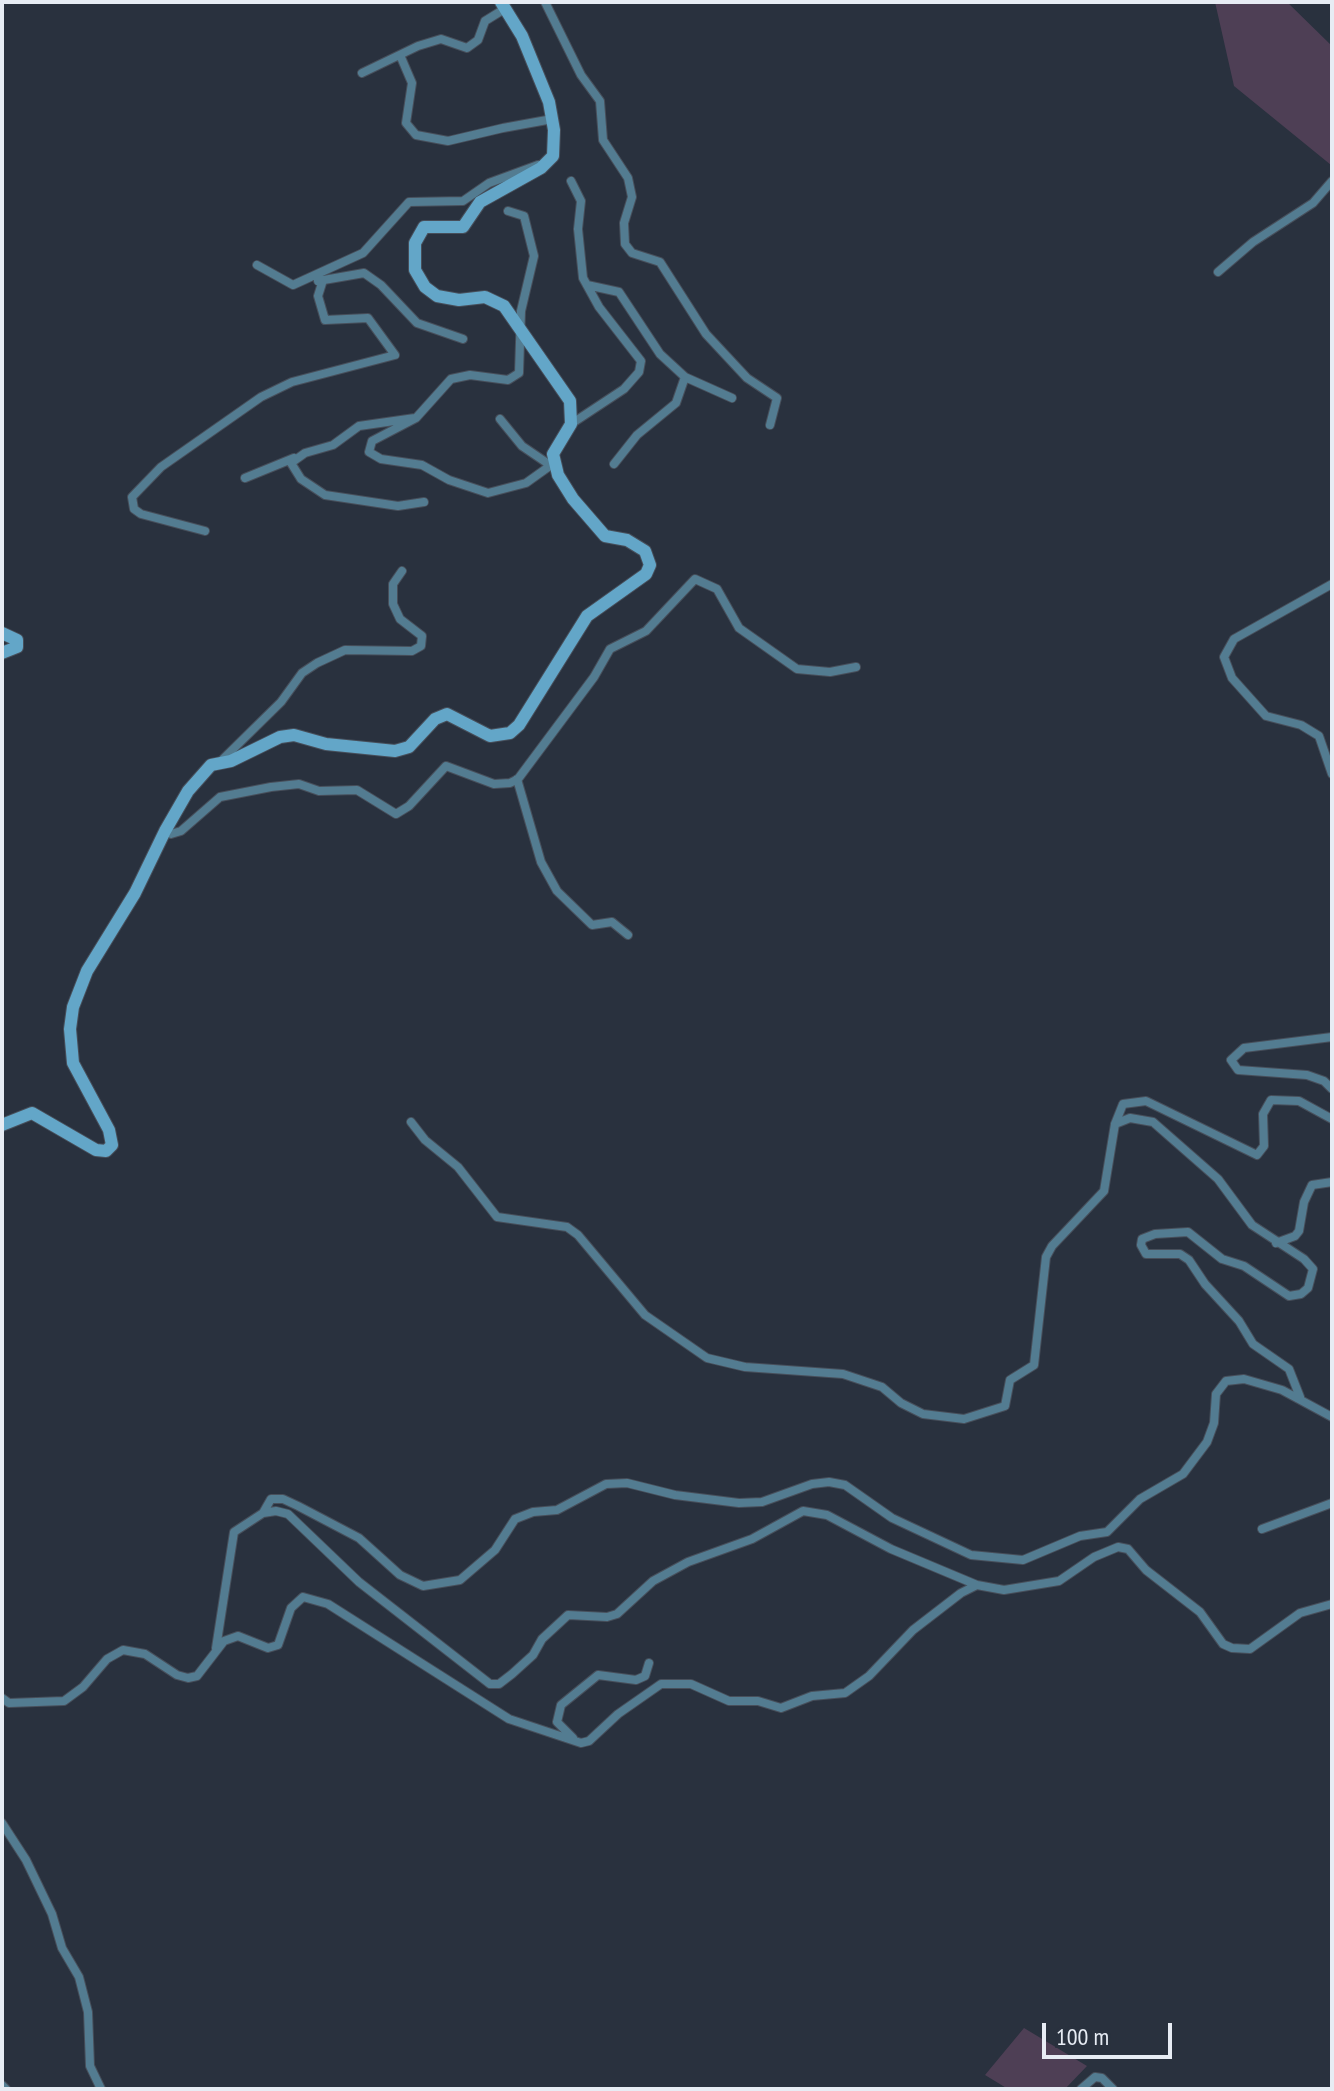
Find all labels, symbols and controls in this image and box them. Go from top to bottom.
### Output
scale bar [1046,2007,1176,2057]
text: 100 m [1056,2021,1109,2052]

